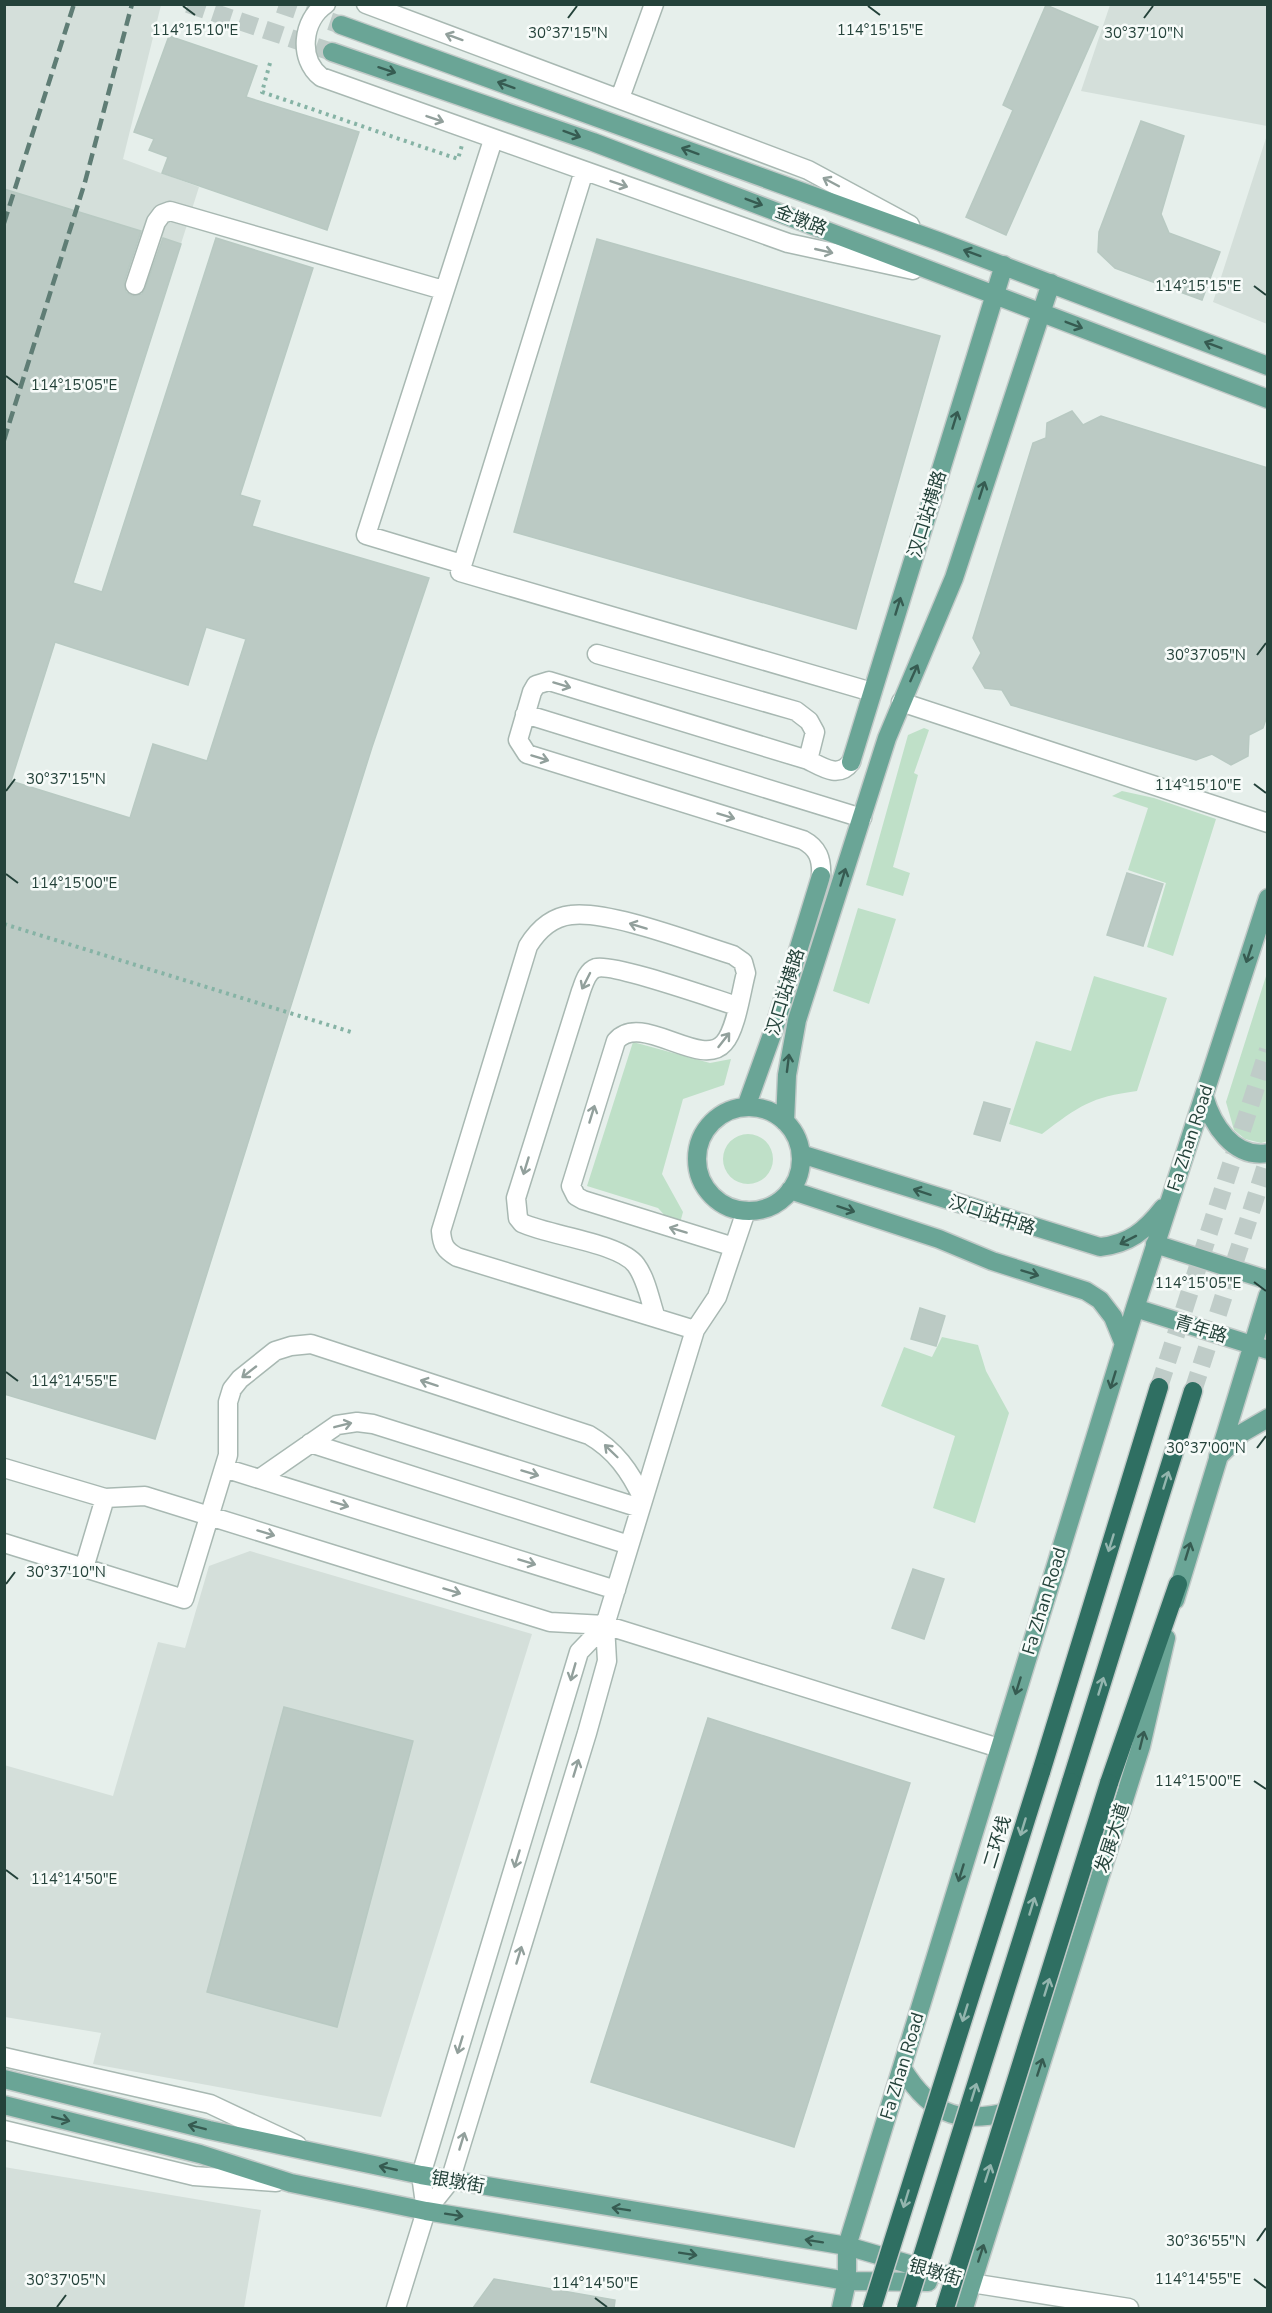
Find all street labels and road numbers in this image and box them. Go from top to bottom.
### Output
street label: 金墩路 [771,199,831,241]
street label: 汉口站横路 [902,467,952,561]
street label: 汉口站横路 [760,945,810,1039]
street label: Fa Zhan Road [1161,1082,1219,1194]
street label: 汉口站中路 [945,1190,1039,1240]
street label: 青年路 [1172,1310,1230,1348]
street label: Fa Zhan Road [1016,1545,1072,1657]
street label: 发展大道 [1089,1800,1135,1876]
street label: 二环线 [978,1813,1016,1871]
street label: Fa Zhan Road [874,2010,930,2122]
street label: 银墩街 [429,2165,487,2199]
street label: 银墩街 [906,2253,964,2291]

